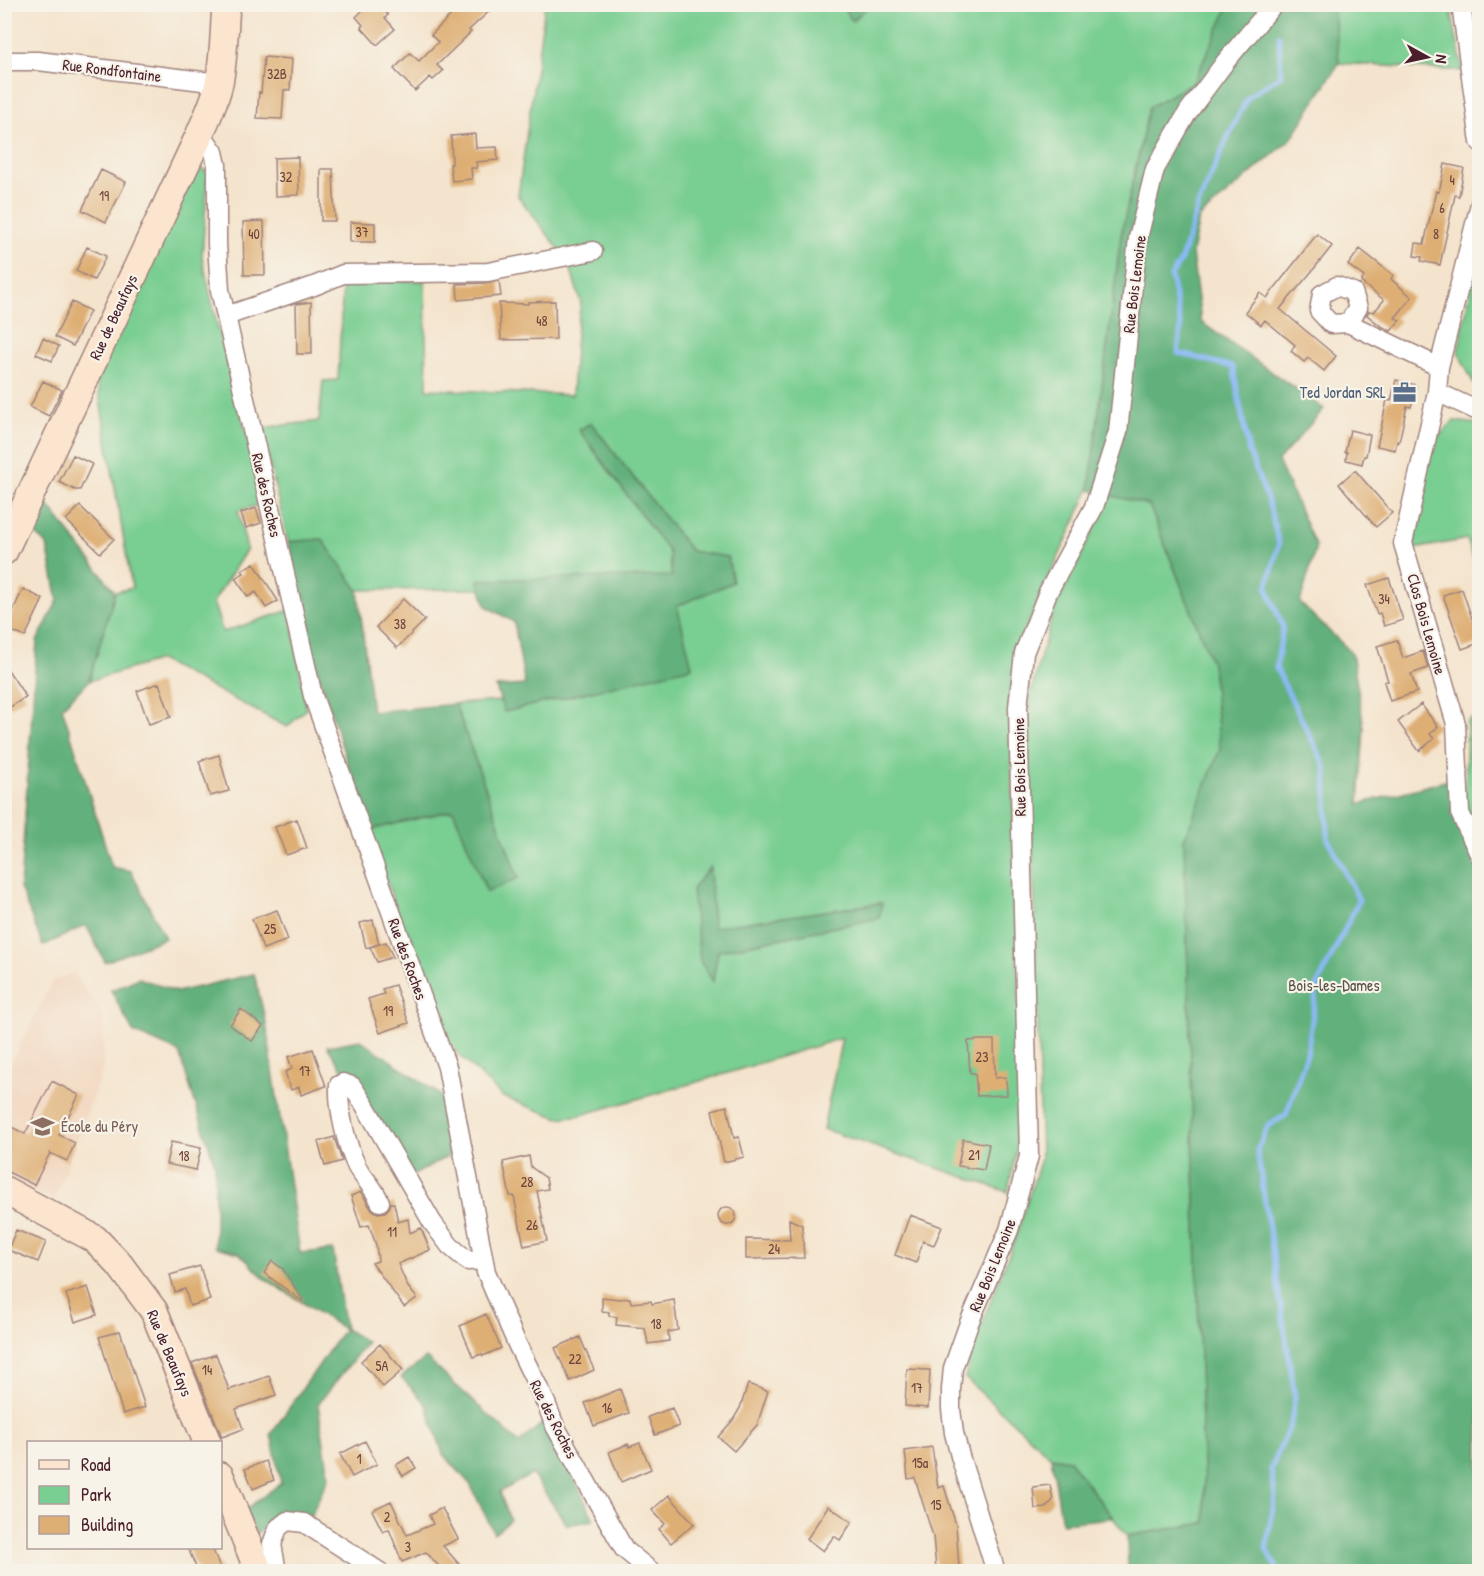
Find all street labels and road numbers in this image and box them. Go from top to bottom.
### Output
street label: Rue Rondfontaine [61,53,163,87]
street label: Rue Bois Lemoine [1117,233,1151,334]
street label: Rue de Beaufays [84,271,142,363]
street label: Rue des Roches [247,451,287,539]
street label: Clos Bois Lemoine [1402,571,1452,678]
street label: Rue Bois Lemoine [1007,717,1031,816]
street label: Rue des Roches [383,915,433,1003]
street label: Rue Bois Lemoine [963,1215,1021,1315]
street label: Rue de Beaufays [142,1306,198,1400]
street label: Rue des Roches [525,1376,583,1462]

